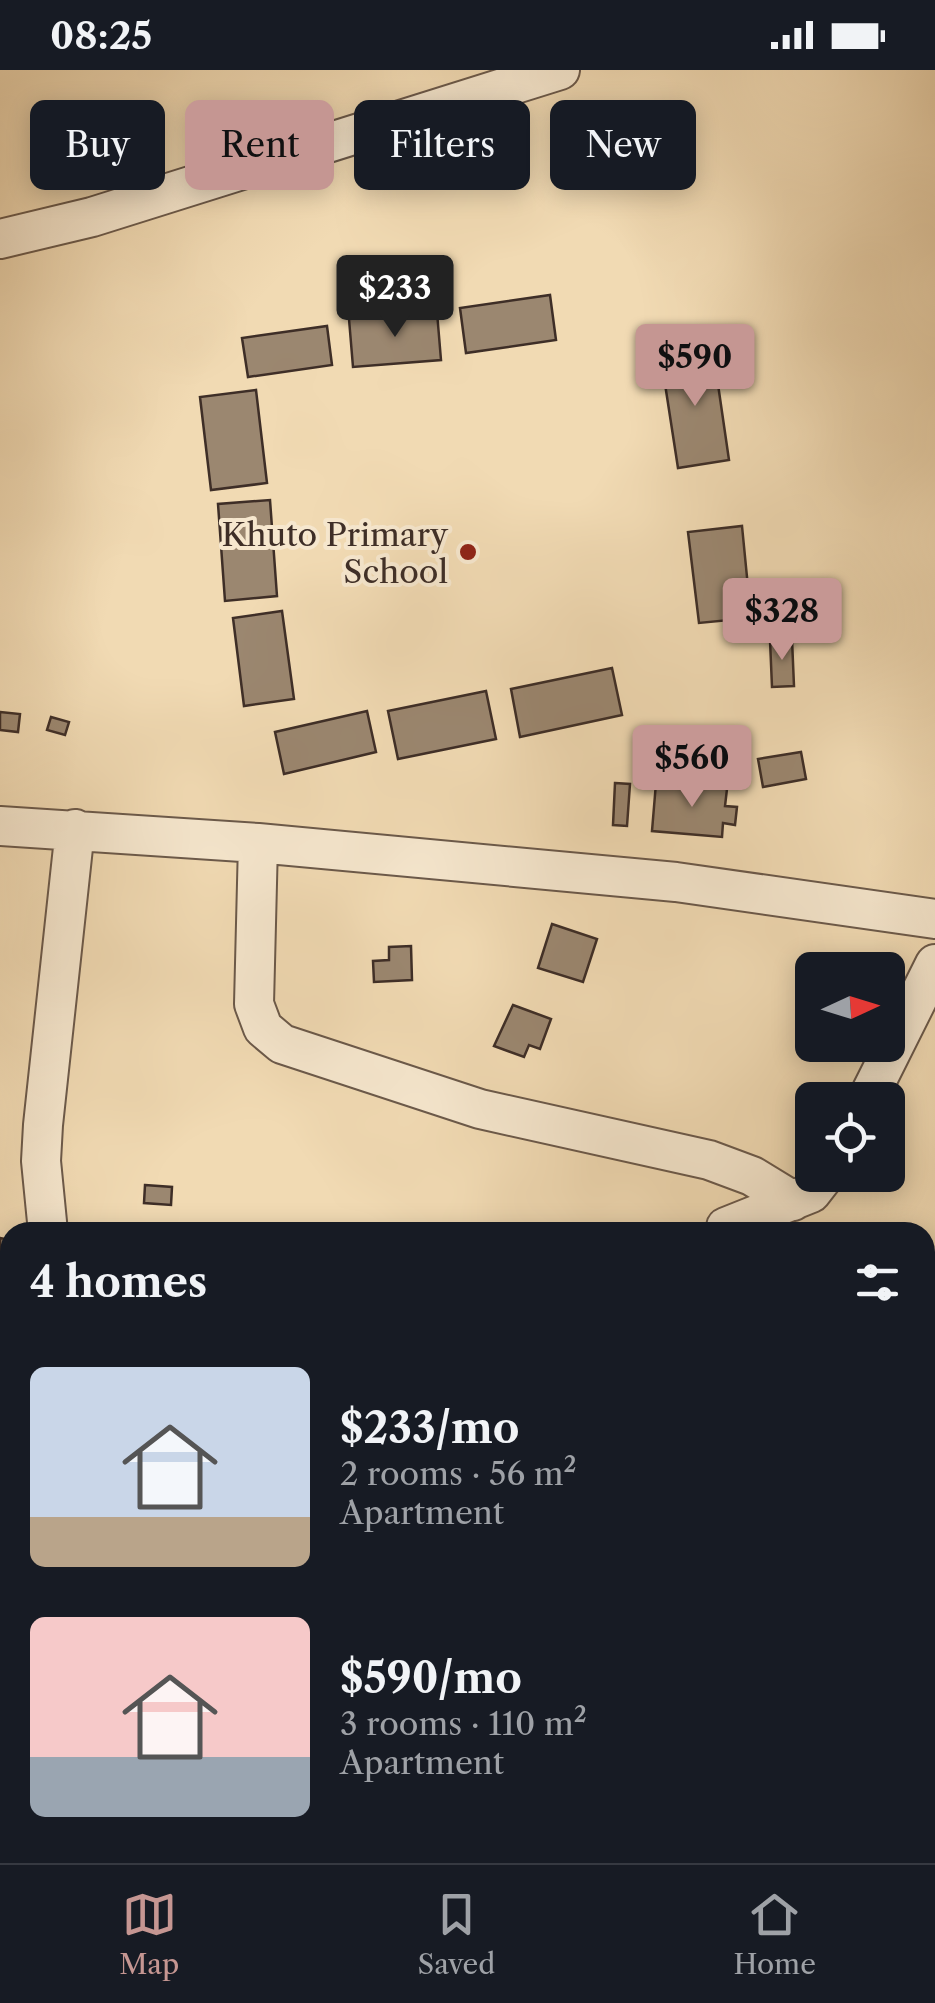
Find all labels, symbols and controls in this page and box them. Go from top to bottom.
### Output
text: 08:25 [50,12,152,59]
chip: Buy [30,100,165,190]
chip: Rent [185,100,334,190]
chip: Filters [354,100,530,190]
chip: New [550,100,696,190]
pin: $233 [336,255,454,340]
text: $233 [359,268,431,307]
pin: $590 [636,324,754,409]
text: $590 [657,337,733,376]
place label: Khuto Primary School [222,515,449,591]
marker: Khuto Primary School [457,541,479,563]
pin: $328 [723,578,841,663]
text: $328 [745,591,819,630]
pin: $560 [633,725,751,810]
text: $560 [654,738,730,777]
north arrow [795,952,905,1062]
map controls [795,952,905,1192]
button: locate [795,1082,905,1192]
icon: filters [850,1255,905,1310]
text: 4 homes [30,1256,207,1308]
text: $233/mo [340,1402,520,1454]
icon: home [110,1407,230,1527]
text: 2 rooms · 56 m² [340,1454,577,1493]
text: Apartment [340,1493,504,1532]
text: $590/mo [340,1652,522,1704]
icon: home [110,1657,230,1777]
text: 3 rooms · 110 m² [340,1704,587,1743]
text: Apartment [340,1743,504,1782]
tab: Map [119,1887,179,1981]
tab: Saved [418,1887,495,1981]
tab: Home [734,1887,816,1981]

